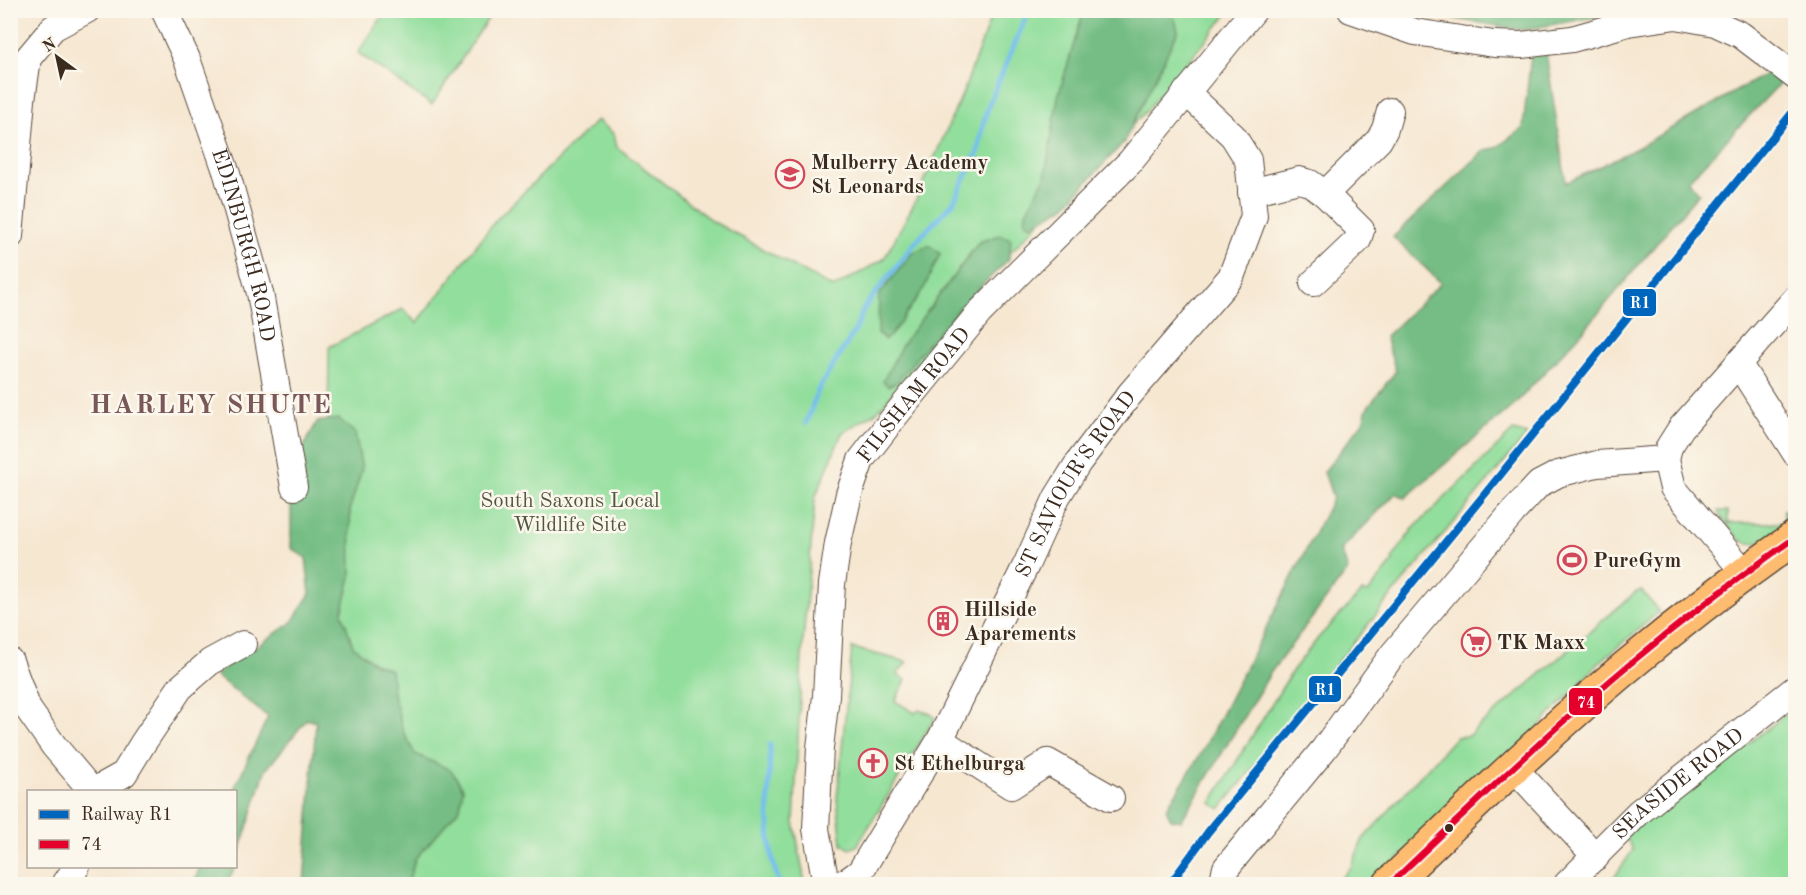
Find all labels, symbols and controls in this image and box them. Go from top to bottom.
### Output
north arrow [27,27,87,87]
text: N [40,36,60,56]
street label: EDINBURGH ROAD [207,146,277,344]
place label: Mulberry Academy St Leonards [811,153,988,198]
school or university icon: Mulberry Academy St Leonards [774,158,806,190]
line badge: R1 [1622,288,1657,317]
text: R1 [1630,296,1650,312]
street label: FILSHAM ROAD [854,324,975,467]
street label: ST SAVIOUR'S ROAD [1013,388,1140,581]
district label: HARLEY SHUTE [90,392,332,419]
park label: South Saxons Local Wildlife Site [480,491,660,536]
sports icon: PureGym [1556,544,1588,576]
place label: PureGym [1593,551,1681,572]
place label: Hillside Aparements [964,600,1076,645]
building icon: Hillside Aparements [927,605,959,637]
supermarket icon: TK Maxx [1460,626,1492,658]
place label: TK Maxx [1497,633,1585,654]
line badge: R1 [1308,675,1342,703]
text: R1 [1315,683,1335,699]
line badge: 74 [1568,687,1603,716]
text: 74 [1577,696,1595,712]
street label: SEASIDE ROAD [1609,725,1748,844]
church icon: St Ethelburga [857,747,889,779]
place label: St Ethelburga [894,754,1025,775]
legend [27,790,237,868]
text: Railway R1 [81,806,172,824]
unlabelled marker [1443,822,1455,834]
text: 74 [81,836,102,854]

